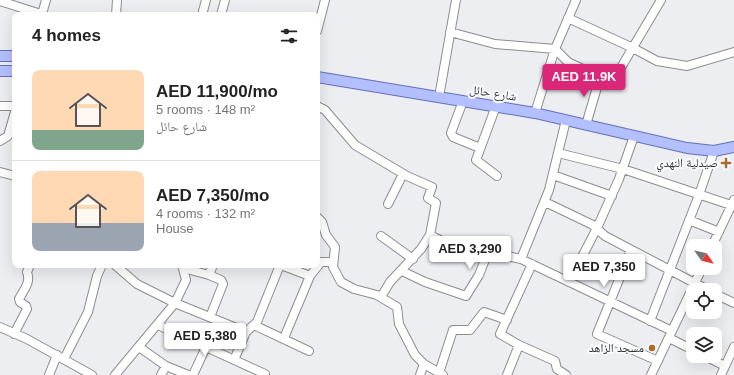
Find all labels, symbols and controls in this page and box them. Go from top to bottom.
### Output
icon: filters [278,25,300,47]
text: 4 homes [32,26,101,45]
pin: AED 11.9K [538,64,630,98]
text: AED 11.9K [551,69,617,84]
text: AED 11,900/mo [156,82,278,101]
street label: شارع حائل [468,82,518,105]
icon: home [64,86,112,134]
text: 5 rooms · 148 m² [156,102,255,117]
text: شارع حائل [156,119,207,134]
place label: صيدلية النهدي [656,156,718,173]
marker: صيدلية النهدي [721,158,731,168]
text: AED 7,350/mo [156,186,269,205]
icon: home [64,187,112,235]
text: 4 rooms · 132 m² [156,206,255,221]
text: House [156,221,194,236]
pin: AED 3,290 [424,236,516,270]
north arrow [686,239,722,275]
map controls [686,239,722,363]
text: AED 3,290 [438,241,502,256]
pin: AED 7,350 [558,254,650,288]
text: AED 7,350 [572,259,636,274]
button: locate [686,283,722,319]
pin: AED 5,380 [159,323,251,357]
button: layers [686,327,722,363]
text: AED 5,380 [173,328,237,343]
place label: مسجد الزاهد [589,341,644,355]
marker: مسجد الزاهد [647,343,657,353]

